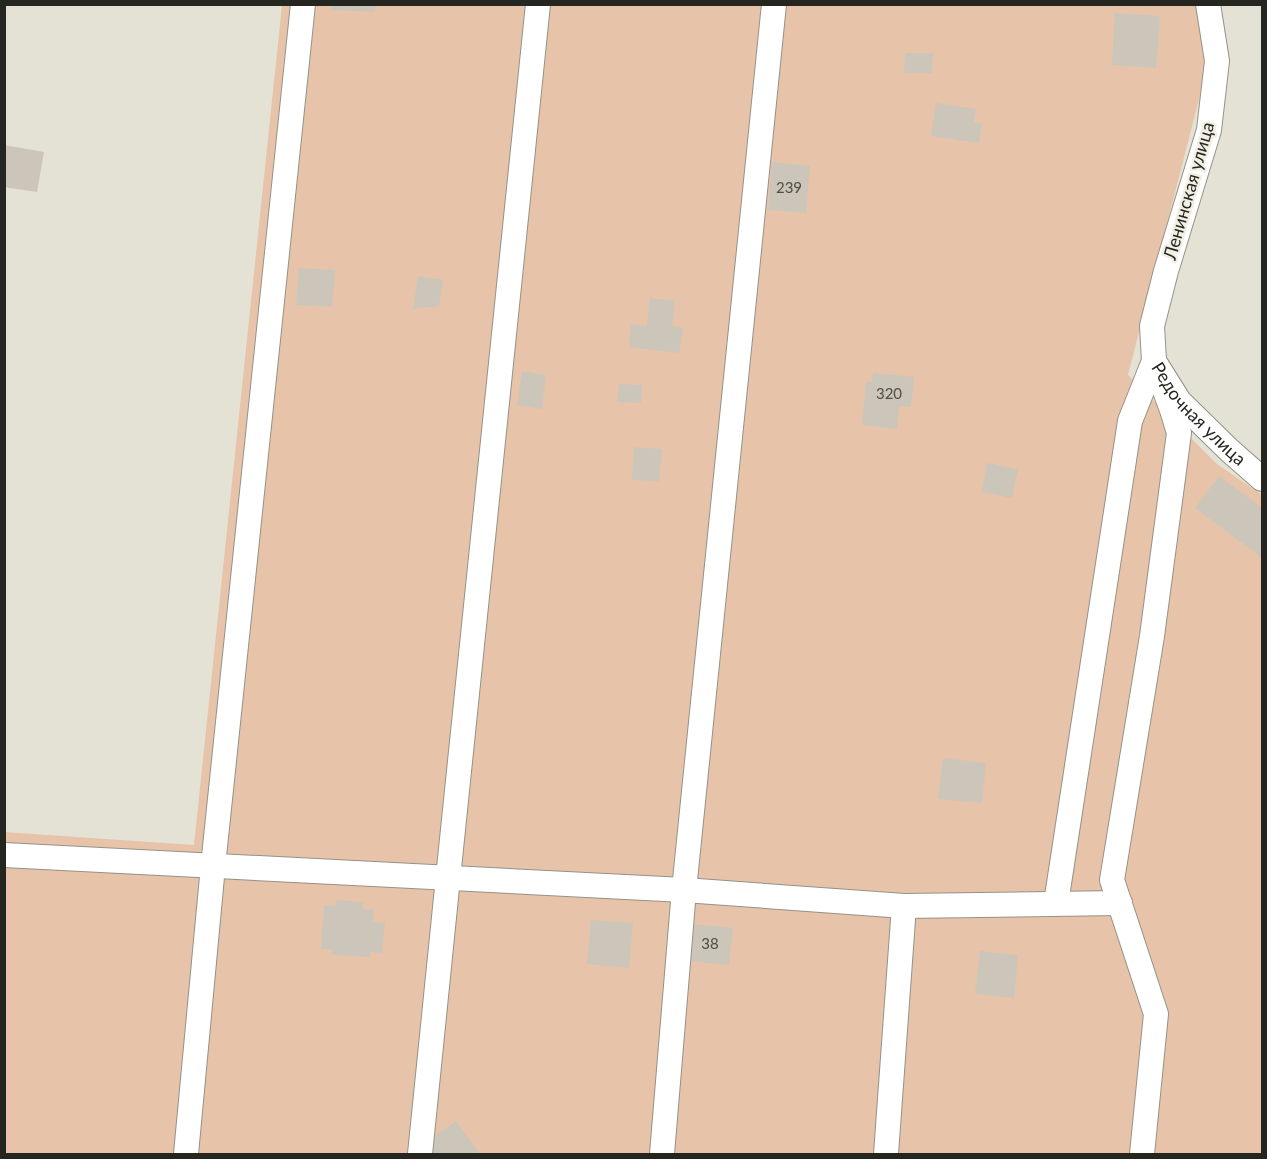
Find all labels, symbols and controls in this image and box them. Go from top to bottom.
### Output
street label: Ленинская улица [1158,119,1218,263]
house number: 239 [776,178,802,196]
street label: Редочная улица [1147,358,1251,470]
house number: 320 [876,384,902,402]
house number: 38 [701,934,719,952]

